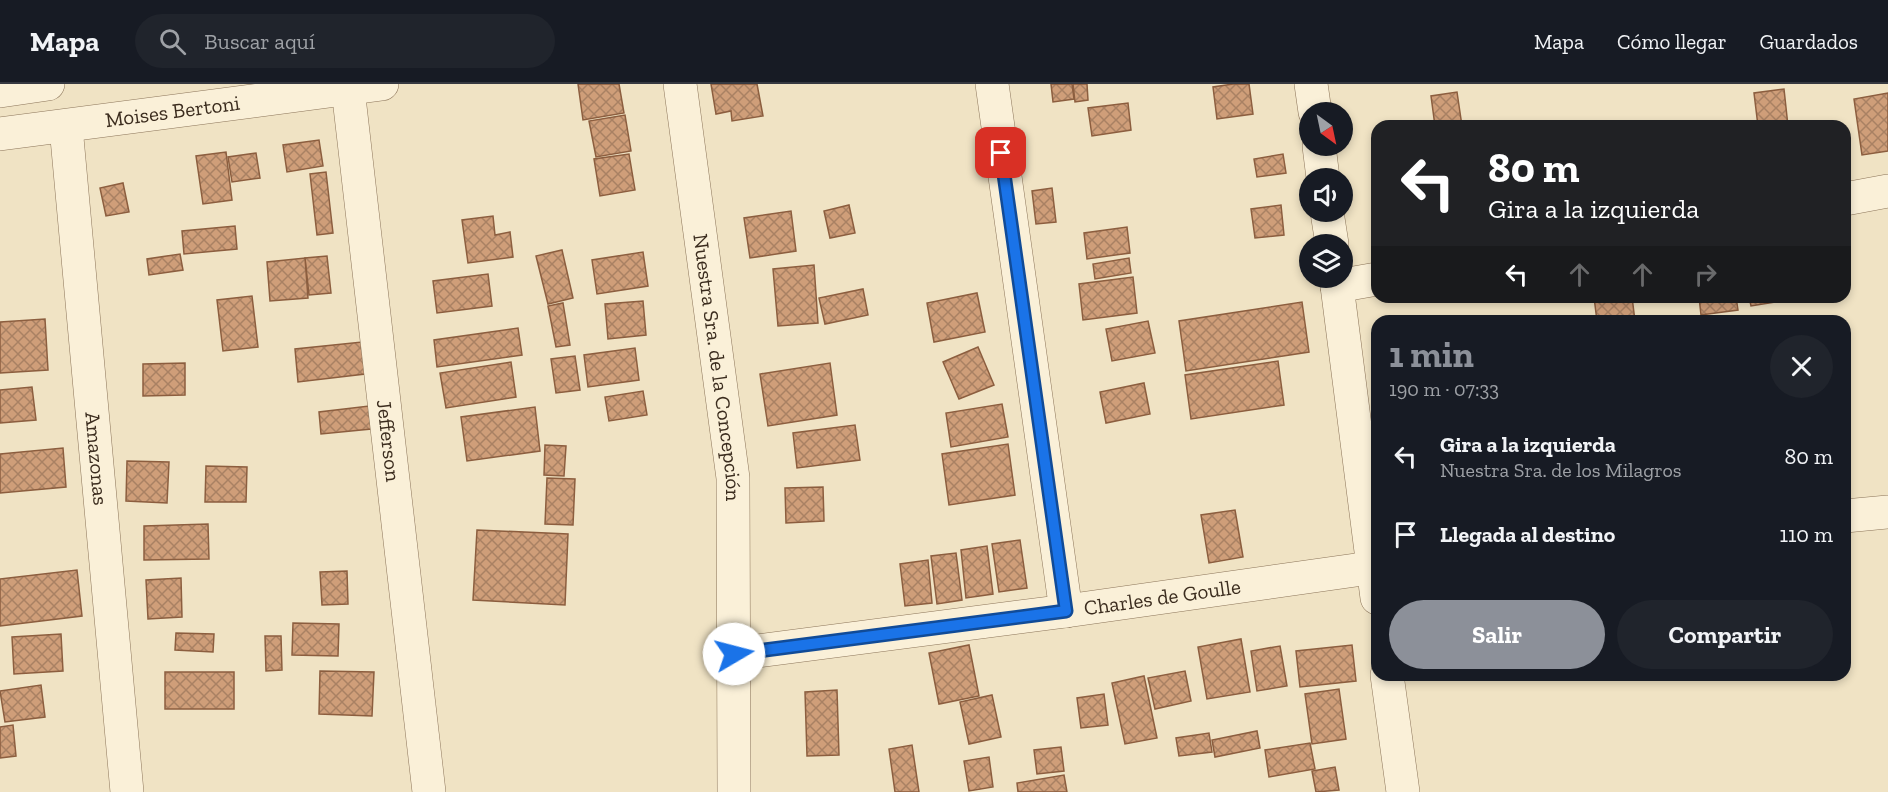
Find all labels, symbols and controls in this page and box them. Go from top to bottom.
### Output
search box [135,14,555,68]
text: Mapa [30,25,99,58]
icon: search [156,25,189,58]
text: Buscar aquí [204,28,315,55]
text: Mapa [1534,29,1584,54]
text: Cómo llegar [1617,29,1727,54]
text: Guardados [1760,29,1858,54]
street label: Moises Bertoni [104,90,241,132]
north arrow [1299,102,1353,156]
map controls [1299,102,1353,288]
pin [975,127,1026,178]
icon: arrive [984,136,1017,169]
text: 80 m [1488,142,1579,193]
icon: left [1389,144,1467,222]
button: sound [1299,168,1353,222]
text: Gira a la izquierda [1488,193,1699,225]
street label: Nuestra Sra. de la Concepción [688,232,746,501]
button: layers [1299,234,1353,288]
icon: left [1500,258,1533,291]
icon: ahead [1563,258,1596,291]
icon: ahead [1626,258,1659,291]
icon: right [1689,258,1722,291]
text: 1 min [1389,333,1474,376]
button: close [1770,335,1833,398]
text: 190 m · 07:33 [1389,377,1499,401]
street label: Jefferson [372,398,406,483]
street label: Amazonas [80,411,114,506]
text: Gira a la izquierda [1440,431,1616,458]
icon: left [1389,440,1422,473]
text: 80 m [1785,443,1833,470]
text: Nuestra Sra. de los Milagros [1440,458,1682,482]
icon: arrive [1389,518,1422,551]
text: Llegada al destino [1440,521,1615,548]
text: 110 m [1779,521,1833,548]
street label: Charles de Goulle [1082,573,1242,620]
button: Salir [1389,600,1605,669]
button: Compartir [1617,600,1833,669]
position arrow [702,622,766,686]

